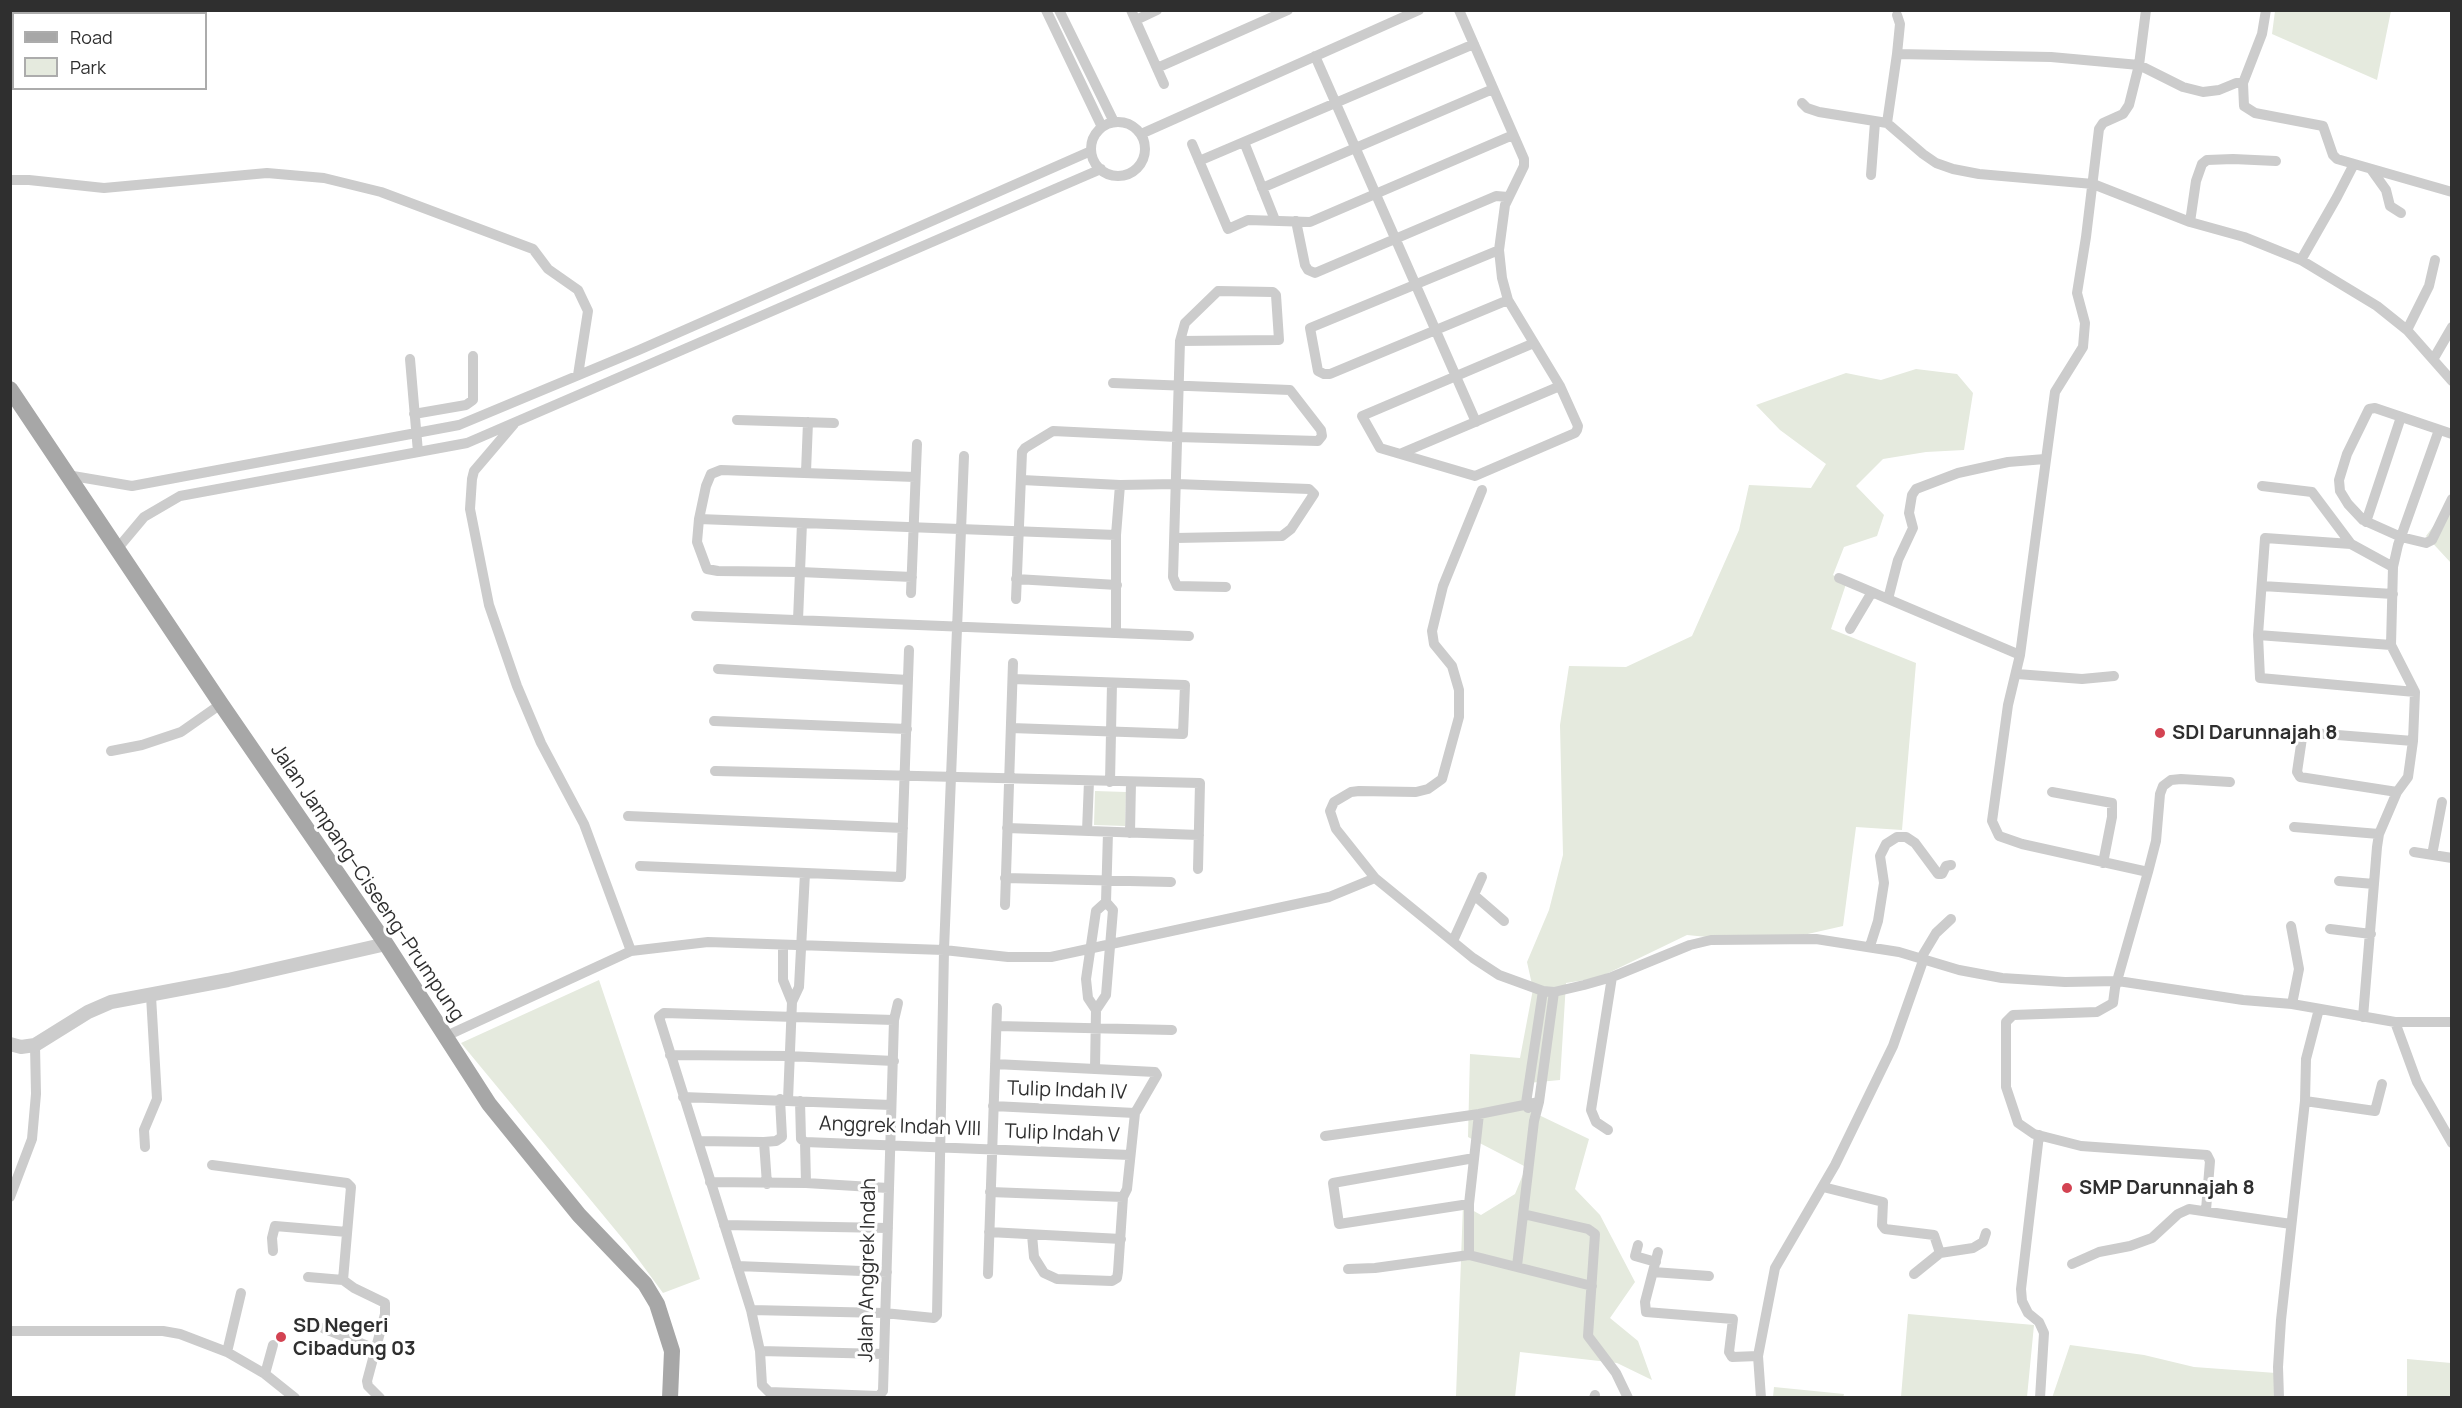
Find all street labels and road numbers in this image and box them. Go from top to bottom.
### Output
street label: Jalan Jampang–Ciseeng–Prumpung [265,740,469,1026]
street label: Tulip Indah IV [1007,1077,1127,1105]
street label: Anggrek Indah VIII [819,1112,981,1142]
street label: Tulip Indah V [1004,1120,1120,1148]
street label: Jalan Anggrek Indah [854,1178,882,1362]

